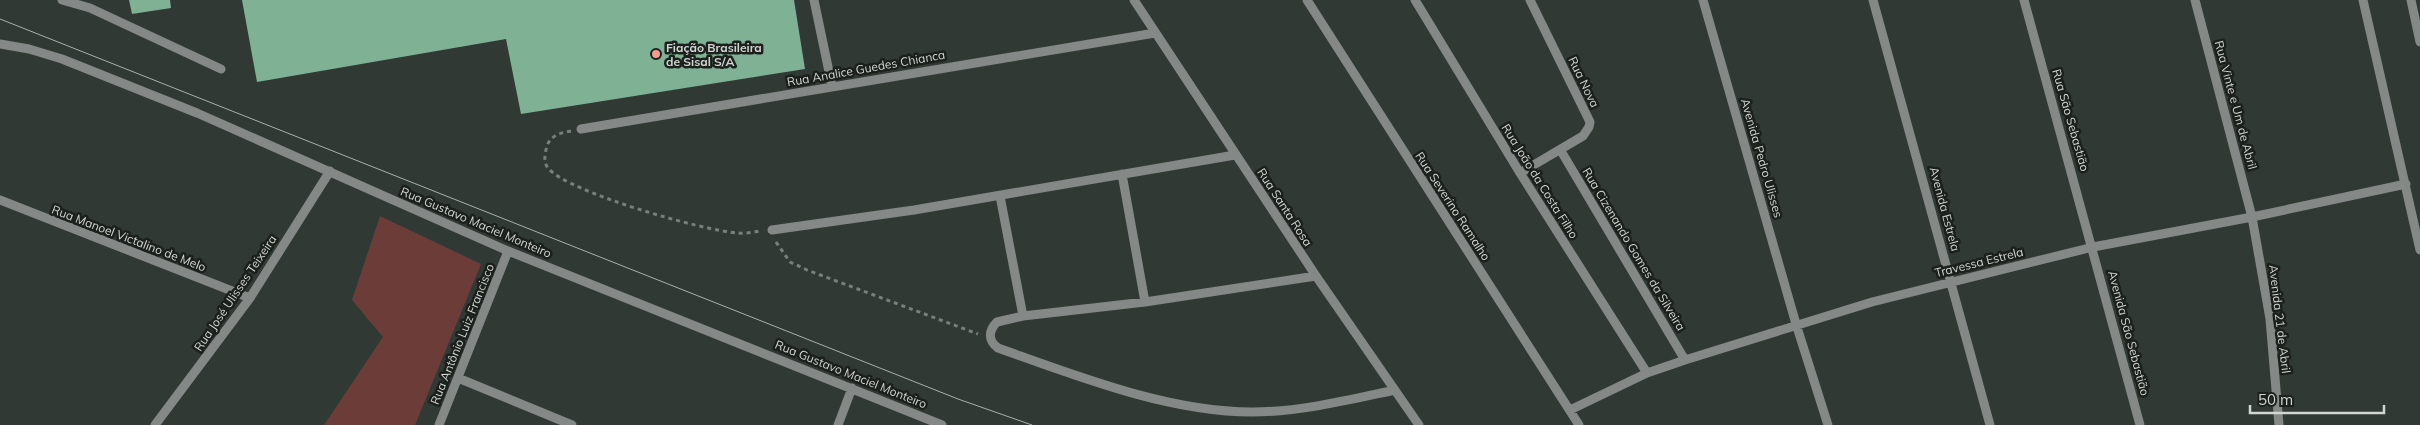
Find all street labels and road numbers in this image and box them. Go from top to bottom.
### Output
street label: Rua Vinte e Um de Abril [2212,39,2260,171]
street label: Rua Analice Guedes Chianca [786,47,946,89]
street label: Rua Nova [1565,54,1603,110]
street label: Rua São Sebastião [2049,67,2093,173]
street label: Avenida Pedro Ulisses [1738,97,1786,219]
street label: Rua João da Costa Filho [1499,121,1582,241]
street label: Rua Severino Ramalho [1412,149,1494,263]
street label: Rua Santa Rosa [1254,165,1316,249]
street label: Rua Cizenando Gomes da Silveira [1579,165,1689,333]
street label: Avenida Estrela [1927,165,1963,253]
street label: Rua Gustavo Maciel Monteiro [398,183,554,261]
street label: Rua Manoel Victalino de Melo [50,202,208,274]
street label: Rua José Ulisses Teixeira [191,232,279,354]
street label: Travessa Estrela [1933,244,2025,280]
street label: Rua Antônio Luiz Francisco [427,261,497,407]
street label: Avenida 21 de Abril [2266,264,2294,374]
street label: Avenida São Sebastião [2105,269,2153,397]
street label: Rua Gustavo Maciel Monteiro [773,337,929,411]

